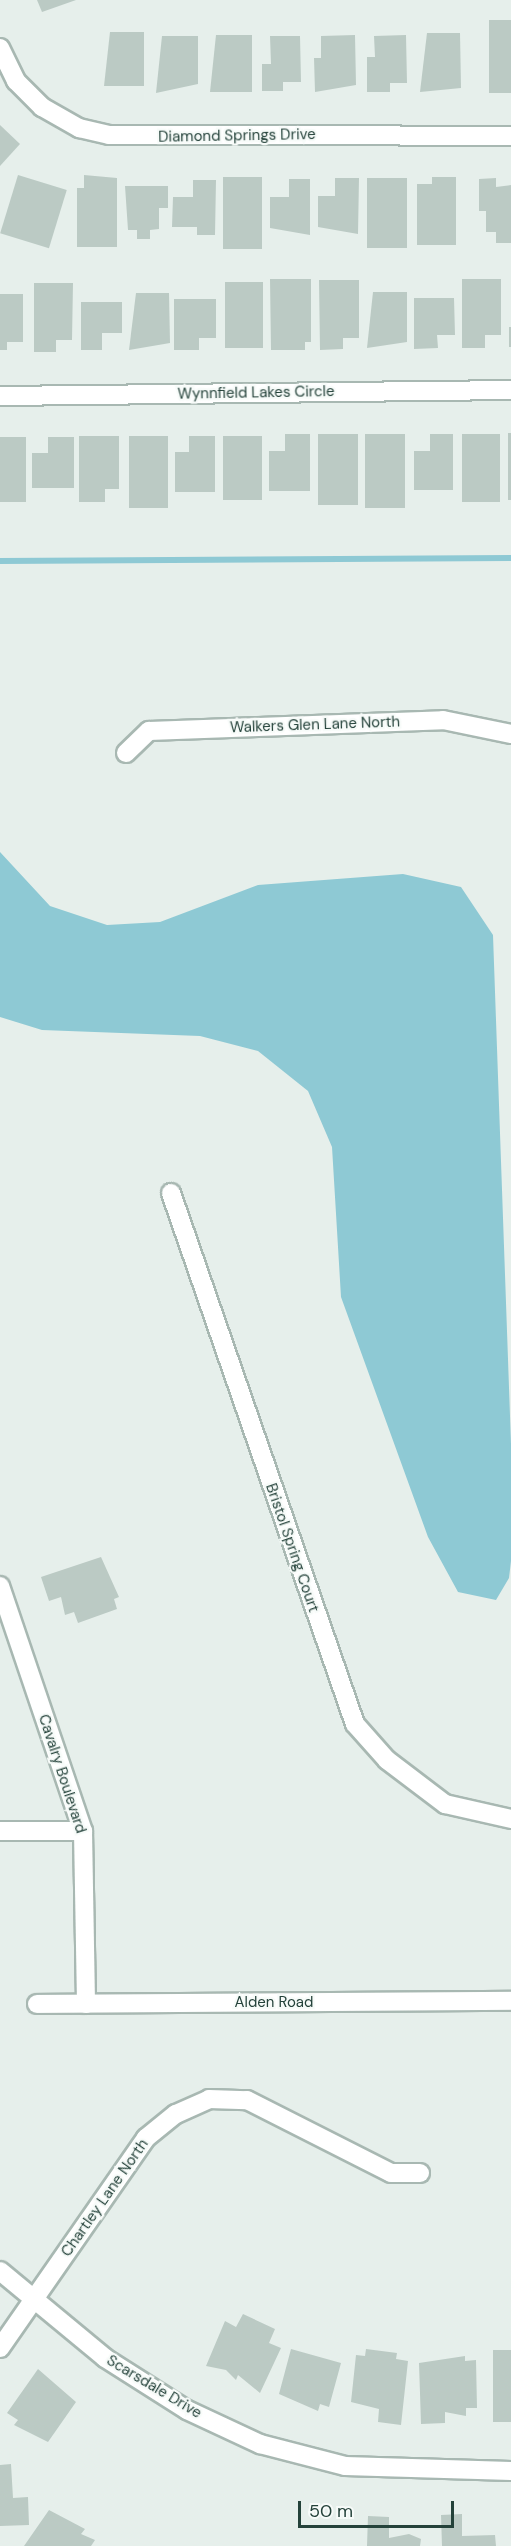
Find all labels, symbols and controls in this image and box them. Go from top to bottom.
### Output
street label: Diamond Springs Drive [158,126,316,146]
street label: Wynnfield Lakes Circle [177,383,335,403]
street label: Walkers Glen Lane North [230,713,400,737]
street label: Bristol Spring Court [261,1481,323,1615]
street label: Cavalry Boulevard [34,1712,90,1836]
street label: Alden Road [235,1994,313,2012]
street label: Chartley Lane North [58,2136,152,2260]
street label: Scarsdale Drive [103,2352,205,2422]
scale bar [301,2489,457,2527]
text: 50 m [309,2499,353,2523]

